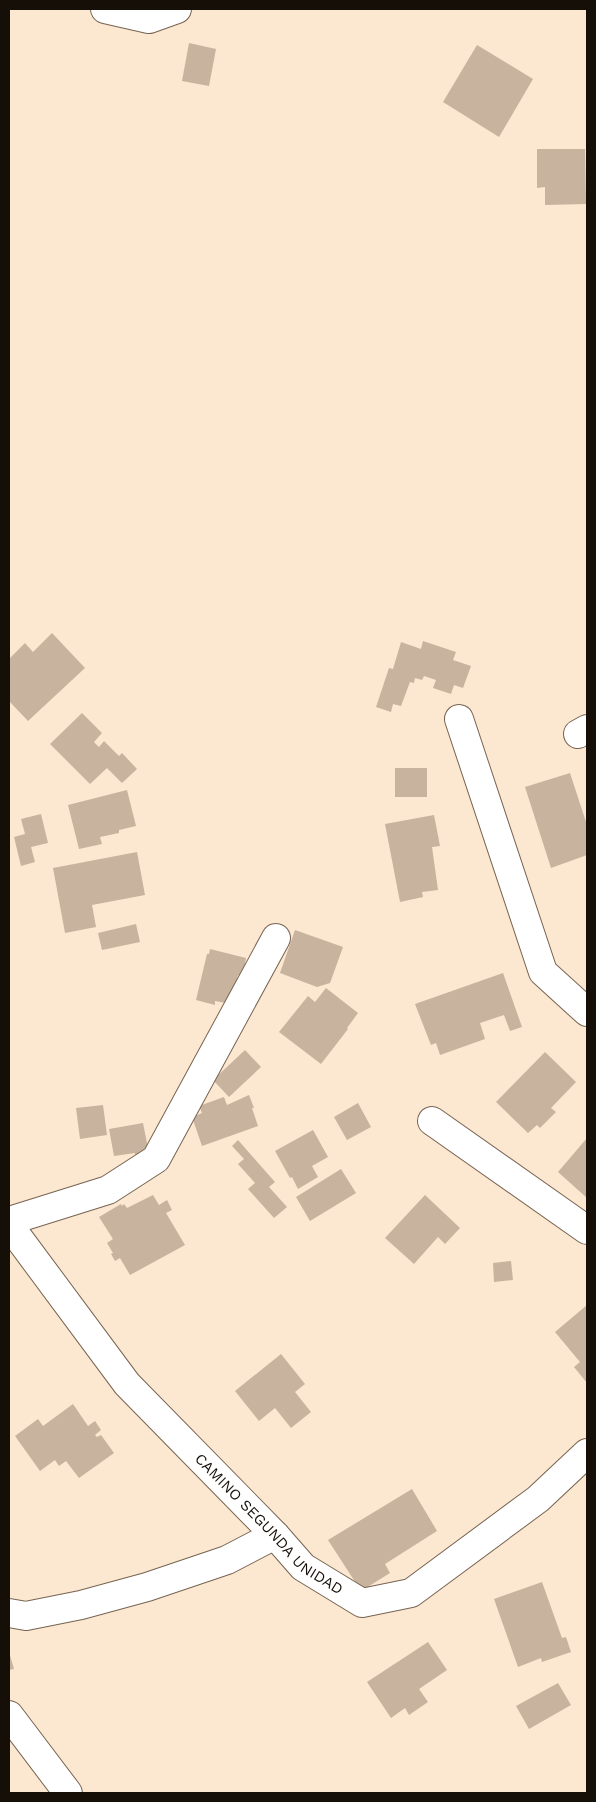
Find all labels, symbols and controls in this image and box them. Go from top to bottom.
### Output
street label: CAMINO SEGUNDA UNIDAD [191,1450,346,1598]

